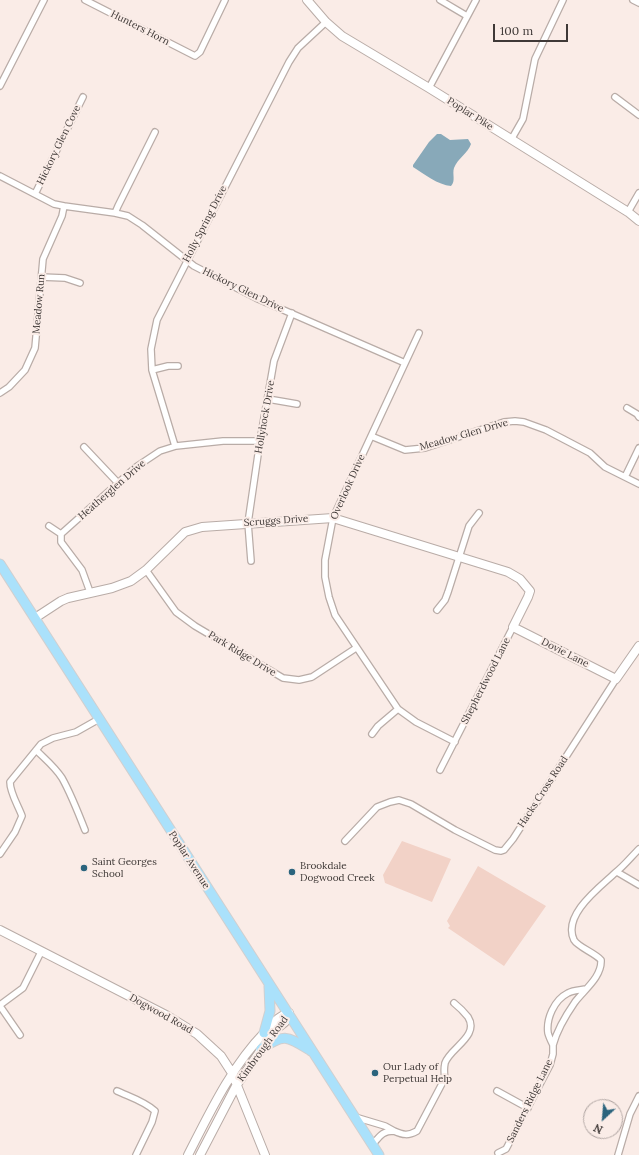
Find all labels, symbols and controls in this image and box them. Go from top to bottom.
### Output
street label: Hunters Horn [109,8,171,48]
scale bar [495,16,570,42]
text: 100 m [500,23,533,38]
street label: Poplar Pike [445,95,495,133]
street label: Hickory Glen Cove [35,103,83,187]
street label: Holly Spring Drive [180,184,230,264]
street label: Hickory Glen Drive [200,265,286,315]
street label: Meadow Run [30,273,48,335]
street label: Hollyhock Drive [253,379,277,455]
street label: Meadow Glen Drive [418,417,510,453]
street label: Overlook Drive [328,453,368,521]
street label: Heatherglen Drive [76,458,148,522]
street label: Scruggs Drive [243,513,309,529]
street label: Park Ridge Drive [206,629,278,679]
street label: Shepherdwood Lane [459,636,513,726]
street label: Dovie Lane [539,636,591,670]
street label: Hacks Cross Road [515,754,571,830]
street label: Poplar Avenue [166,829,212,891]
place label: Saint Georges School [92,856,157,880]
place label: Brookdale Dogwood Creek [300,860,375,884]
marker: Saint Georges School [79,863,89,873]
marker: Brookdale Dogwood Creek [287,867,297,877]
street label: Dogwood Road [127,992,195,1036]
street label: Kimbrough Road [235,1014,291,1084]
street label: Sanders Ridge Lane [505,1057,555,1145]
place label: Our Lady of Perpetual Help [383,1061,452,1084]
marker: Our Lady of Perpetual Help [370,1068,380,1078]
north arrow [583,1099,623,1139]
text: N [591,1121,605,1137]

